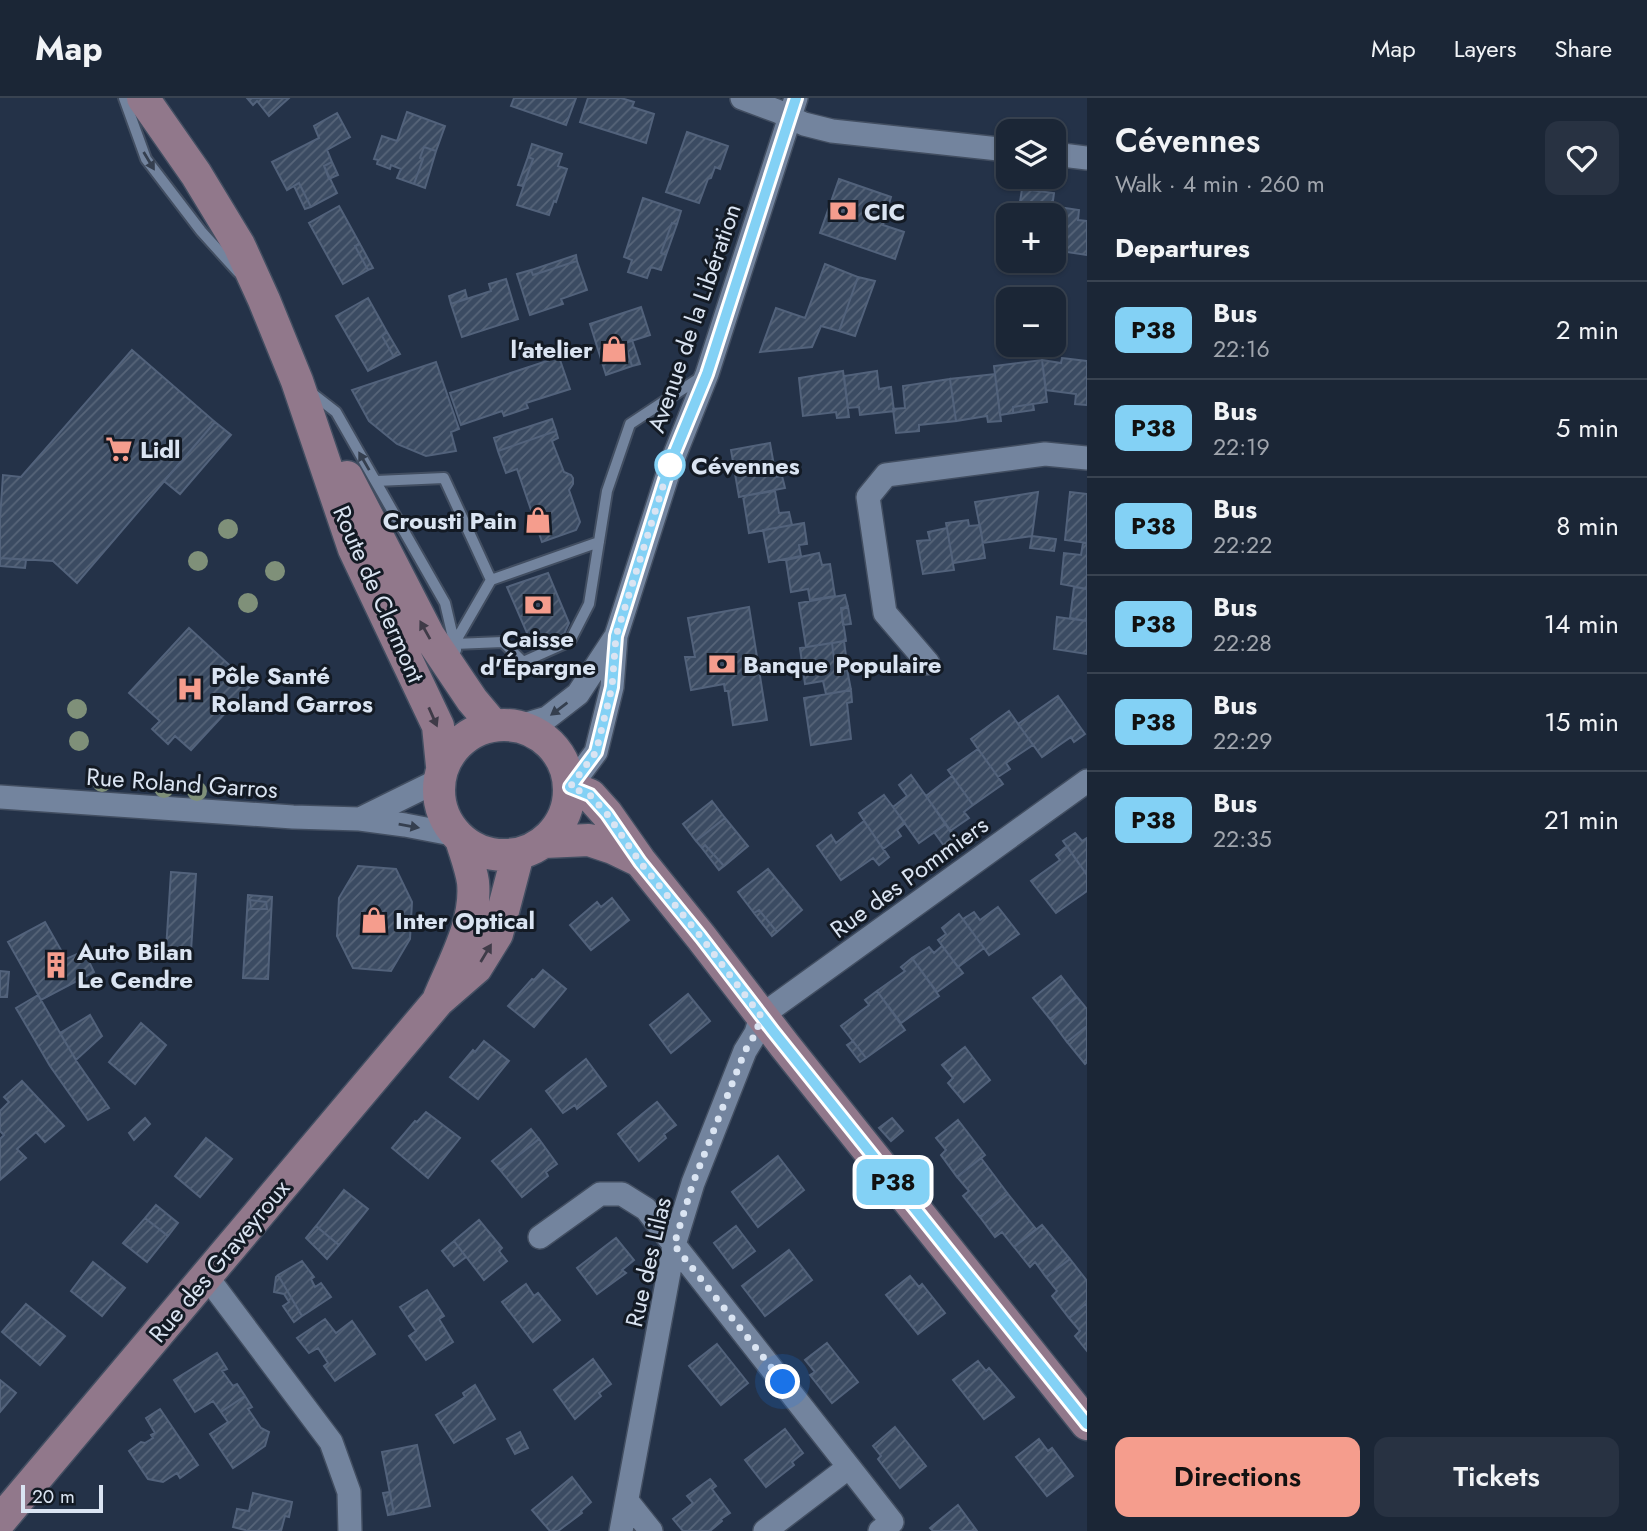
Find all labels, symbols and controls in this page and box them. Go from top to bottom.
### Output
text: Map [35,25,103,72]
text: Map [1371,31,1416,66]
text: Layers [1454,31,1516,66]
text: Share [1554,31,1612,66]
text: Cévennes [1115,117,1260,164]
map controls [996,119,1066,357]
button: layers [996,119,1066,189]
button: heart [1545,121,1619,195]
one-way arrow [143,151,156,171]
text: Walk · 4 min · 260 m [1115,167,1325,201]
place label: CIC [864,194,905,229]
bank icon: CIC [828,196,858,226]
street label: Avenue de la Libération [638,199,750,437]
button: + [996,203,1066,273]
text: Departures [1115,229,1250,267]
button: − [996,287,1066,357]
text: Bus [1213,294,1257,332]
text: 2 min [1556,311,1619,349]
text: P38 [1131,312,1176,347]
place label: l'atelier [511,332,593,367]
text: 22:16 [1213,332,1270,366]
shop icon: l'atelier [599,334,629,364]
text: Bus [1213,392,1257,430]
text: 5 min [1556,409,1619,447]
text: P38 [1131,410,1176,445]
text: 22:19 [1213,430,1270,464]
place label: Lidl [140,432,181,467]
supermarket icon: Lidl [104,434,134,464]
place label: Cévennes [691,448,800,483]
marker: Cévennes [655,450,685,480]
one-way arrow [358,451,370,470]
text: Bus [1213,490,1257,528]
street label: Route de Clermont [324,500,434,688]
place label: Crousti Pain [383,503,517,538]
shop icon: Crousti Pain [523,505,553,535]
text: 8 min [1556,507,1619,545]
text: P38 [1131,508,1176,543]
text: 22:22 [1213,528,1272,562]
text: Bus [1213,588,1257,626]
bank icon: Caisse d'Épargne [523,590,553,620]
text: 14 min [1544,605,1619,643]
text: P38 [1131,606,1176,641]
one-way arrow [420,619,432,639]
place label: Caisse d'Épargne [480,621,596,684]
text: 22:28 [1213,626,1272,660]
place label: Banque Populaire [743,647,942,682]
bank icon: Banque Populaire [707,649,737,679]
place label: Pôle Santé Roland Garros [211,658,373,721]
hospital icon: Pôle Santé Roland Garros [175,674,205,704]
text: Bus [1213,686,1257,724]
one-way arrow [551,701,569,716]
text: 15 min [1544,703,1619,741]
text: P38 [1131,704,1176,739]
one-way arrow [428,706,439,727]
text: 22:29 [1213,724,1272,758]
street label: Rue Roland Garros [85,759,279,807]
text: Bus [1213,784,1257,822]
text: 21 min [1544,801,1619,839]
text: P38 [1131,802,1176,837]
street label: Rue des Pommiers [823,808,995,946]
one-way arrow [398,821,420,832]
text: 22:35 [1213,822,1272,856]
place label: Inter Optical [395,903,535,938]
shop icon: Inter Optical [359,905,389,935]
place label: Auto Bilan Le Cendre [76,934,193,997]
one-way arrow [479,943,491,963]
building icon: Auto Bilan Le Cendre [41,950,71,980]
line badge: P38 [853,1159,933,1205]
text: P38 [871,1164,915,1199]
street label: Rue des Graveyroux [140,1171,298,1350]
street label: Rue des Lilas [616,1194,680,1330]
your location [765,1364,800,1399]
button: Directions [1115,1437,1360,1517]
button: Tickets [1374,1437,1619,1517]
scale bar [21,1482,103,1514]
text: 20 m [32,1483,75,1510]

